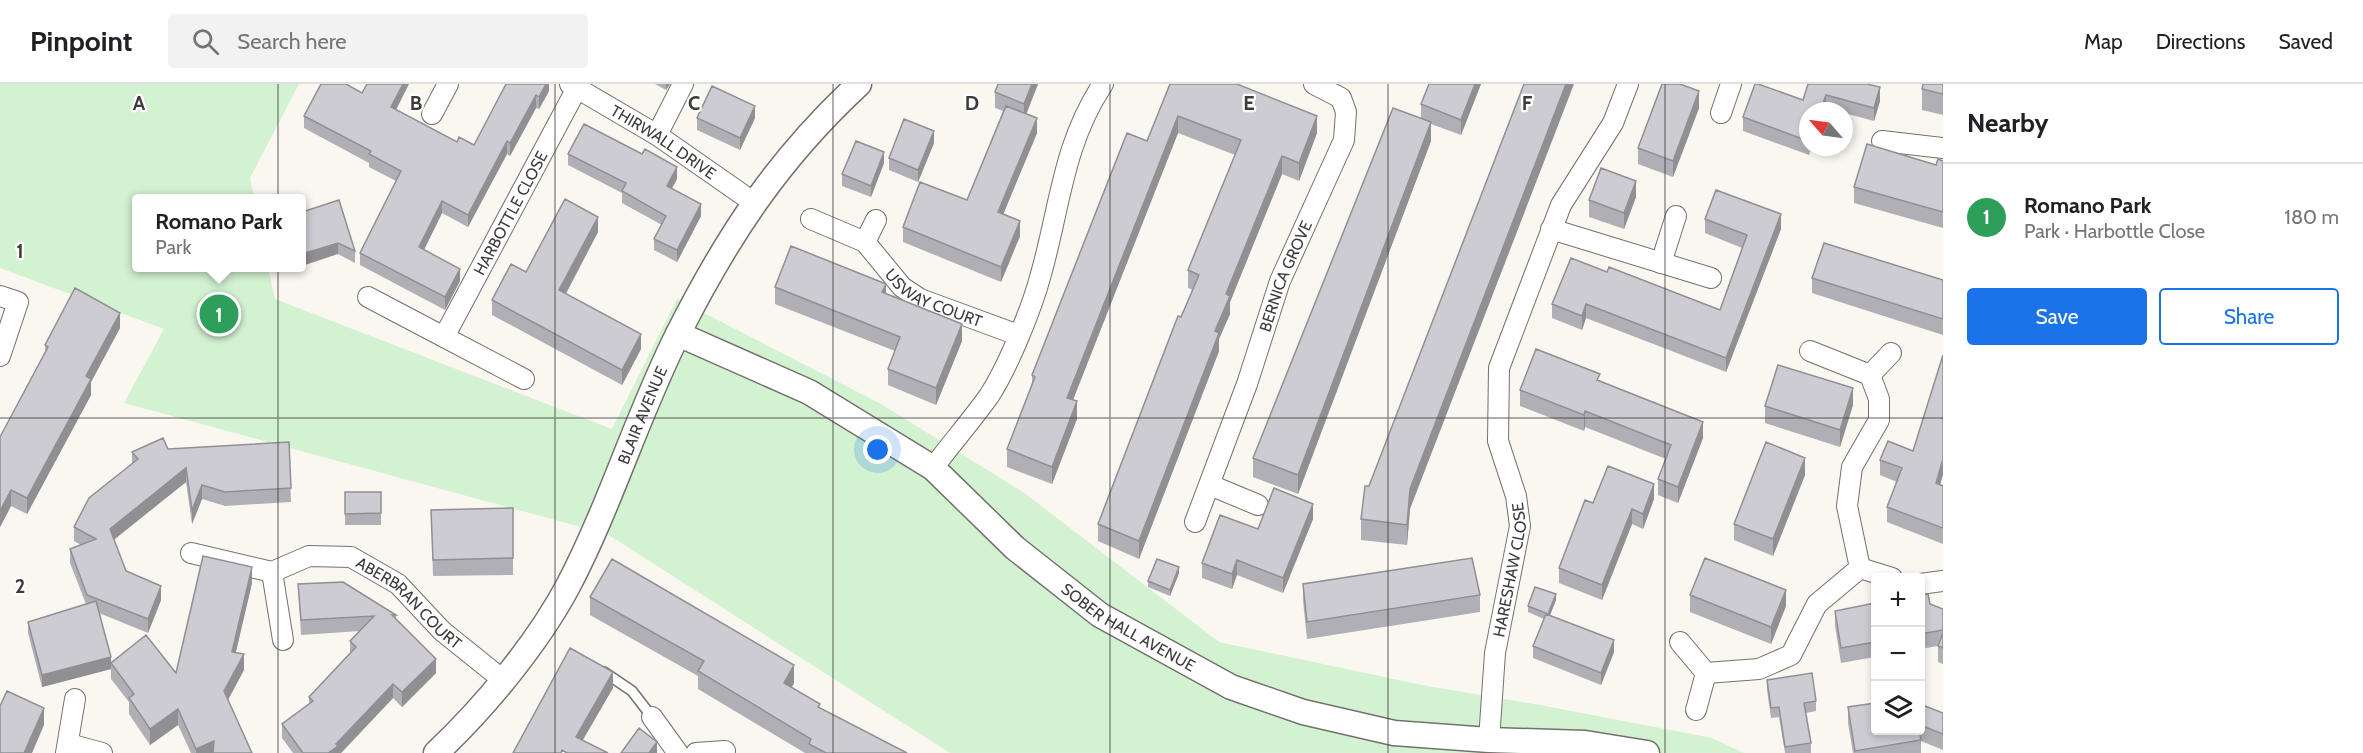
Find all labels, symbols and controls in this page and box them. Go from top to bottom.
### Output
search box [168,14,588,68]
text: Pinpoint [30,24,132,58]
icon: search [189,25,222,58]
text: Search here [237,28,347,55]
text: Map [2084,29,2123,54]
text: Directions [2156,29,2245,54]
text: Saved [2278,29,2333,54]
text: A [133,91,146,115]
text: B [410,91,422,115]
text: C [688,91,700,115]
text: D [965,91,979,115]
text: E [1243,91,1255,115]
text: F [1522,91,1533,115]
street label: THIRWALL DRIVE [608,101,720,183]
north arrow [1799,102,1853,156]
text: Nearby [1967,107,2048,139]
street label: HARBOTTLE CLOSE [469,148,551,278]
text: Romano Park [2024,192,2151,219]
popup [132,194,306,272]
text: 1 [1983,205,1990,229]
text: 180 m [2284,205,2339,229]
text: Romano Park [155,208,283,235]
street label: BERNICA GROVE [1255,217,1316,334]
text: Park · Harbottle Close [2024,219,2205,243]
text: Park [155,235,191,259]
text: 1 [16,239,24,263]
street label: USWAY COURT [881,265,985,331]
button: Save [1967,288,2147,345]
button: Share [2159,288,2339,345]
pin: 1 [200,292,238,336]
street label: BLAIR AVENUE [613,363,671,467]
your location [863,435,892,464]
street label: HARESHAW CLOSE [1489,501,1530,639]
street label: ABERBRAN COURT [353,553,466,653]
map controls [1871,573,1925,735]
button: + [1871,573,1925,627]
text: 2 [15,574,25,598]
street label: SOBER HALL AVENUE [1058,579,1199,675]
button: − [1871,627,1925,681]
button: layers [1871,681,1925,735]

